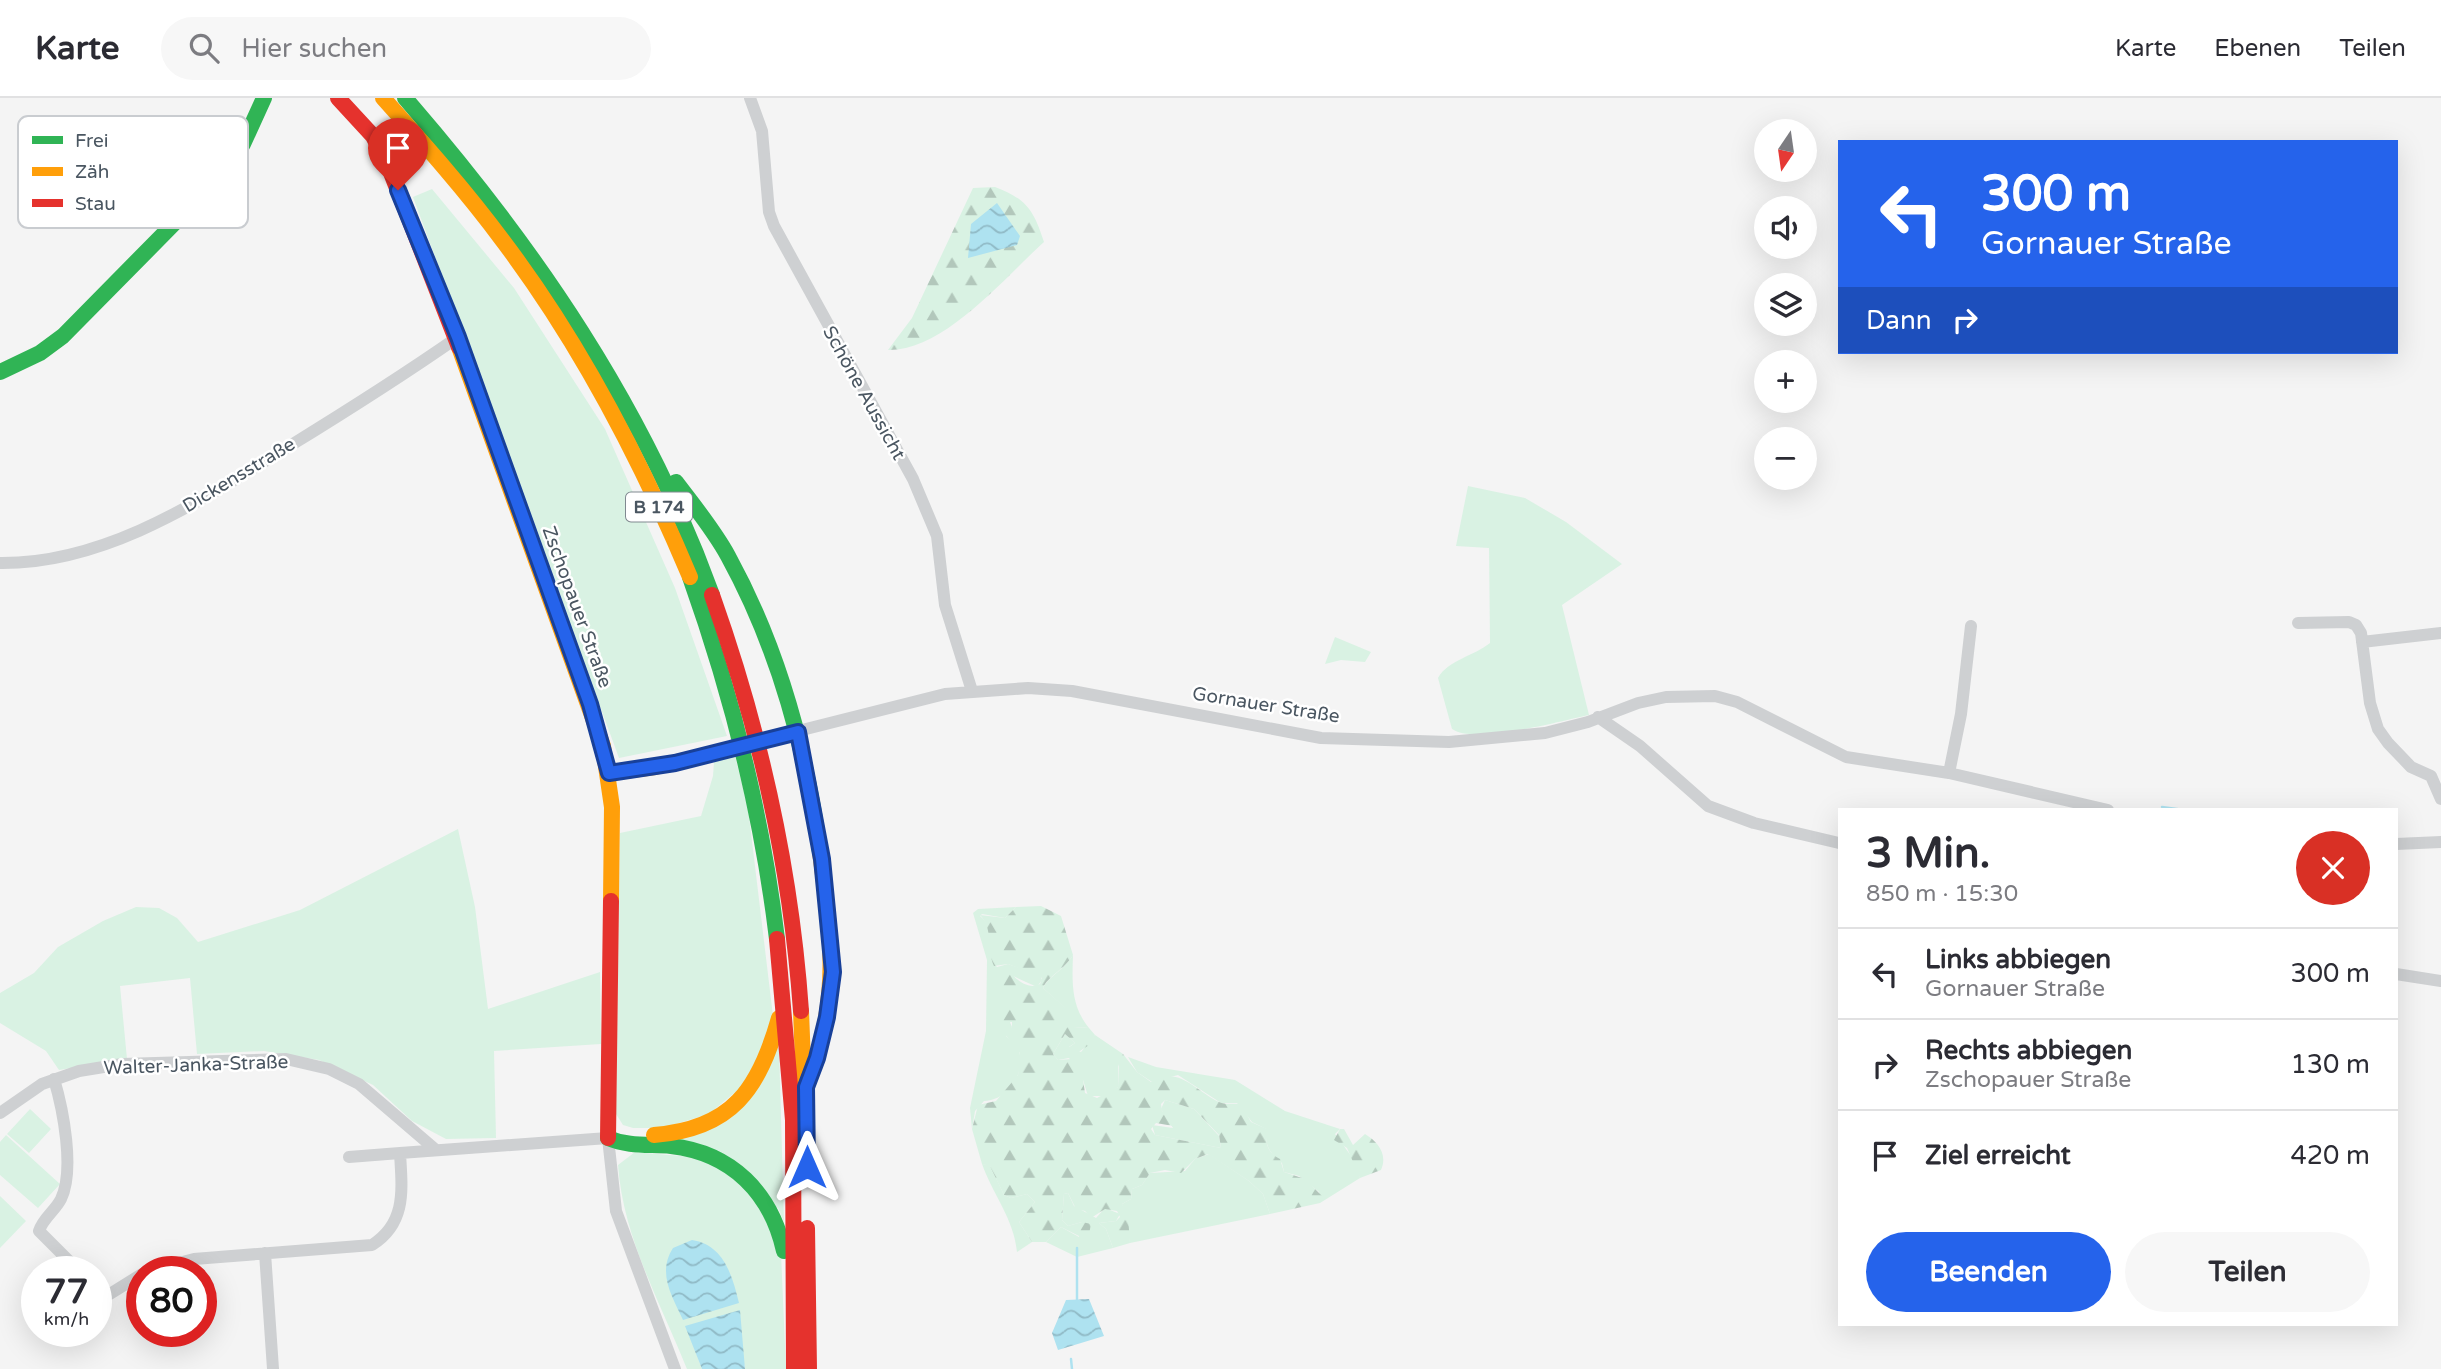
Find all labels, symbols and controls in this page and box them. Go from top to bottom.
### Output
search box [161,17,651,80]
text: Karte [35,29,119,68]
icon: search [185,29,223,67]
text: Hier suchen [241,33,387,64]
text: Karte [2115,34,2176,63]
text: Ebenen [2214,34,2301,63]
text: Teilen [2339,34,2406,63]
legend [18,116,248,228]
pin [368,118,428,190]
north arrow [1754,119,1816,182]
map controls [1754,119,1817,490]
icon: arrive [379,129,417,167]
text: Frei [75,130,109,152]
text: Zäh [75,161,109,183]
text: 300 m [1981,165,2131,224]
icon: left [1866,168,1957,259]
text: Stau [75,193,116,215]
button: sound [1754,196,1817,259]
text: Gornauer Straße [1981,225,2232,263]
button: layers [1754,273,1817,336]
icon: right [1946,301,1984,339]
text: Dann [1866,305,1932,336]
street label: Schöne Aussicht [818,322,910,464]
button: + [1754,350,1817,413]
button: − [1754,427,1817,490]
street label: Dickensstraße [179,433,299,517]
road number: B 174 [626,492,692,522]
street label: Zschopauer Straße [538,523,616,691]
street label: Gornauer Straße [1191,683,1341,727]
text: 3 Min. [1866,828,1990,879]
button: close [2296,831,2370,905]
text: 850 m · 15:30 [1866,880,2018,908]
text: Links abbiegen [1925,944,2111,975]
icon: left [1866,955,1904,993]
text: 300 m [2290,958,2370,989]
text: Gornauer Straße [1925,975,2105,1003]
text: Rechts abbiegen [1925,1035,2132,1066]
icon: right [1866,1046,1904,1084]
text: 130 m [2290,1049,2370,1080]
street label: Walter-Janka-Straße [103,1051,289,1079]
text: Zschopauer Straße [1925,1066,2131,1094]
position arrow [770,1130,844,1204]
icon: arrive [1866,1137,1904,1175]
text: Ziel erreicht [1925,1140,2071,1171]
text: 420 m [2290,1140,2370,1171]
button: Beenden [1866,1232,2111,1312]
button: Teilen [2125,1232,2370,1312]
speed limit sign: 80 [126,1256,217,1347]
text: 77 [45,1271,88,1313]
text: km/h [44,1308,89,1330]

